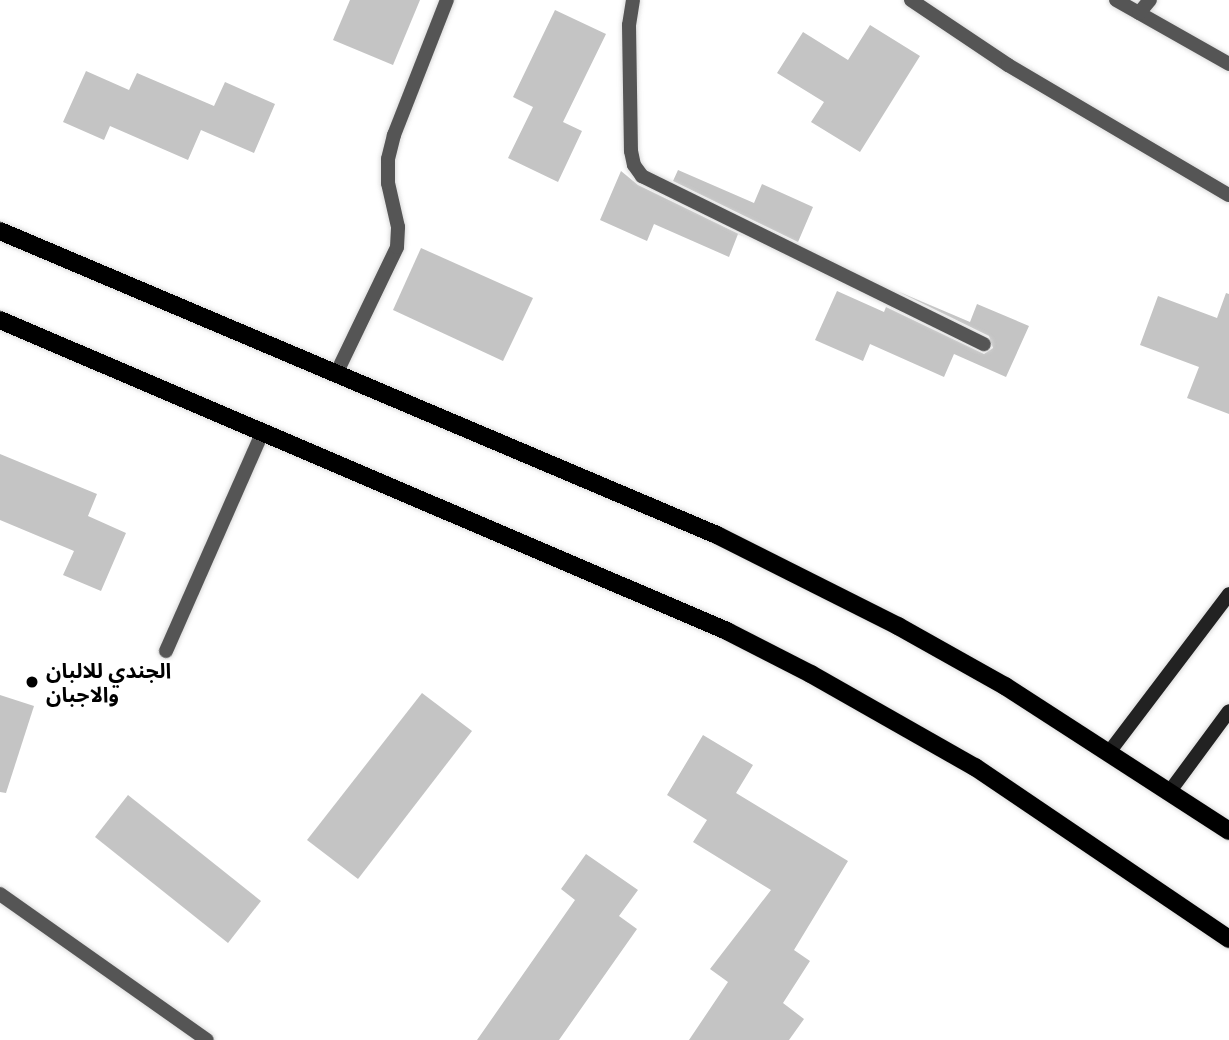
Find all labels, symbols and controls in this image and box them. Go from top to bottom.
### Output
place label: الجندي للالبان والاجبان [46,657,171,707]
marker: الجندي للالبان والاجبان [24,674,40,690]

